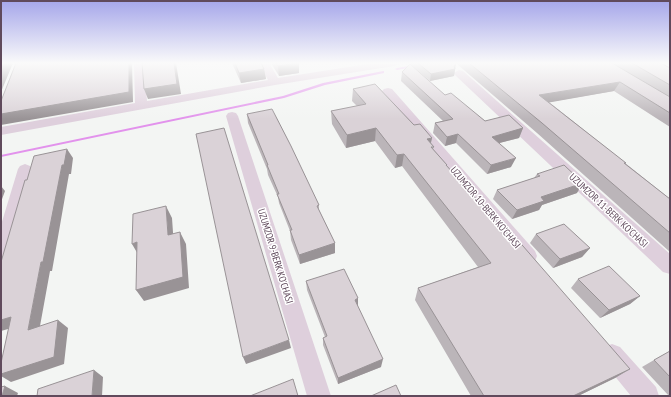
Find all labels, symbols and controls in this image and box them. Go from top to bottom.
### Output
street label: UZUMZOR 10-BERK KO'CHASI [448,164,524,251]
street label: UZUMZOR 11-BERK KO'CHASI [567,170,651,250]
street label: UZUMZOR 9-BERK KO'CHASI [255,207,296,305]

